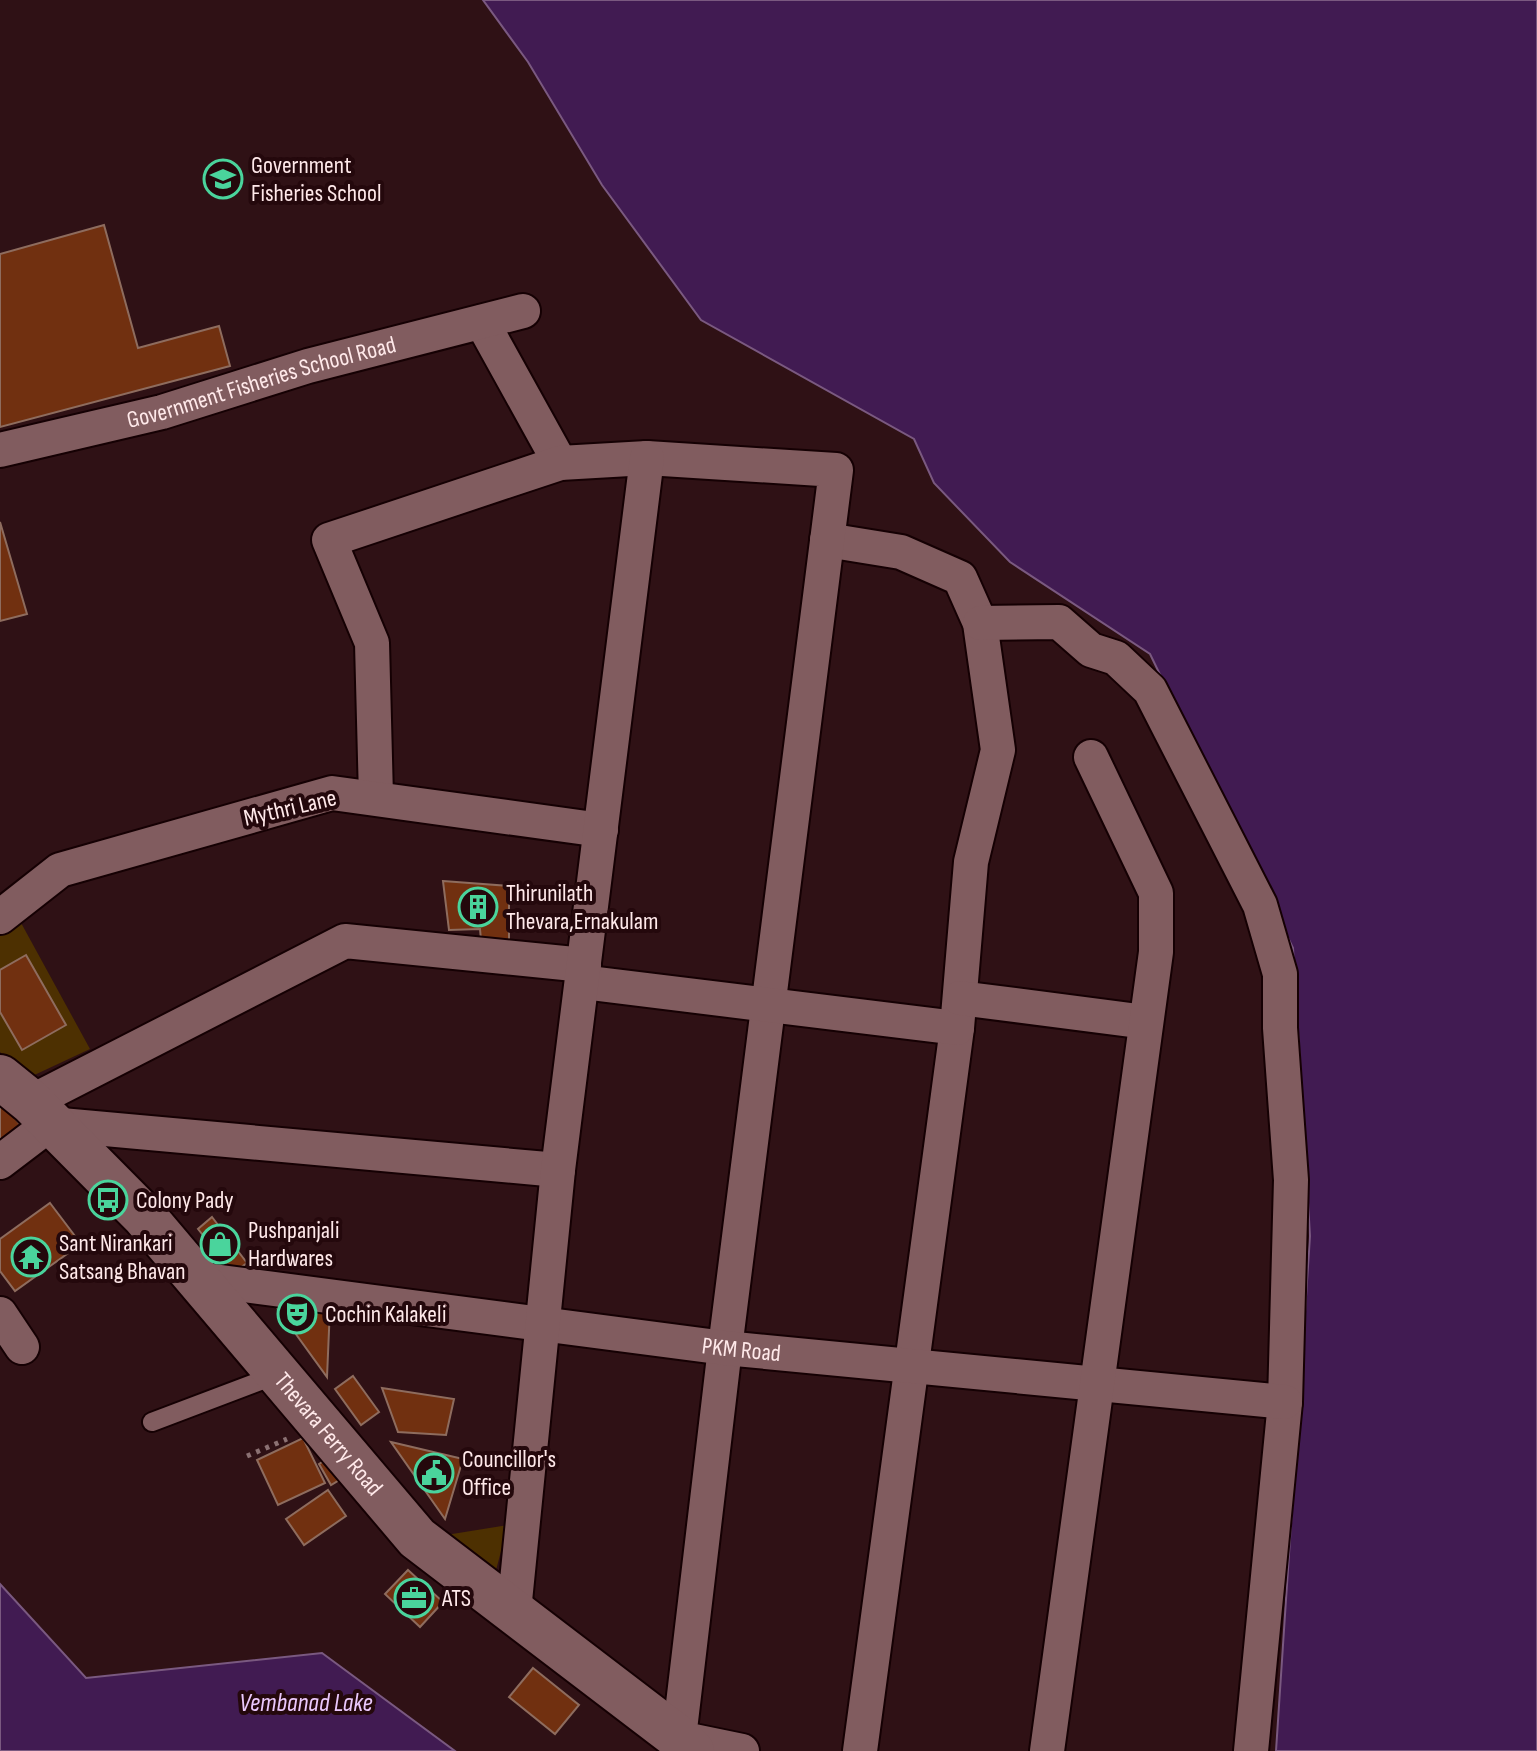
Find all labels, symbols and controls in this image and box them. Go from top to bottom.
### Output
place label: Government Fisheries School [251,151,381,208]
school or university icon: Government Fisheries School [202,158,244,200]
street label: Government Fisheries School Road [124,330,399,434]
street label: Mythri Lane [241,783,339,833]
place label: Thirunilath Thevara,Ernakulam [506,879,658,936]
building icon: Thirunilath Thevara,Ernakulam [457,886,499,928]
bus stop icon: Colony Pady [87,1179,129,1221]
place label: Colony Pady [136,1186,233,1215]
place label: Pushpanjali Hardwares [248,1216,339,1273]
shop icon: Pushpanjali Hardwares [199,1223,241,1265]
place label: Sant Nirankari Satsang Bhavan [59,1229,186,1286]
temple icon: Sant Nirankari Satsang Bhavan [10,1236,52,1278]
theatre icon: Cochin Kalakeli [276,1293,318,1335]
place label: Cochin Kalakeli [325,1300,446,1329]
street label: PKM Road [700,1331,782,1368]
street label: Thevara Ferry Road [268,1366,389,1501]
place label: Councillor's Office [462,1445,556,1502]
public building icon: Councillor's Office [413,1452,455,1494]
office icon: ATS [393,1577,435,1619]
place label: ATS [441,1584,471,1613]
water label: Vembanad Lake [239,1688,373,1719]

